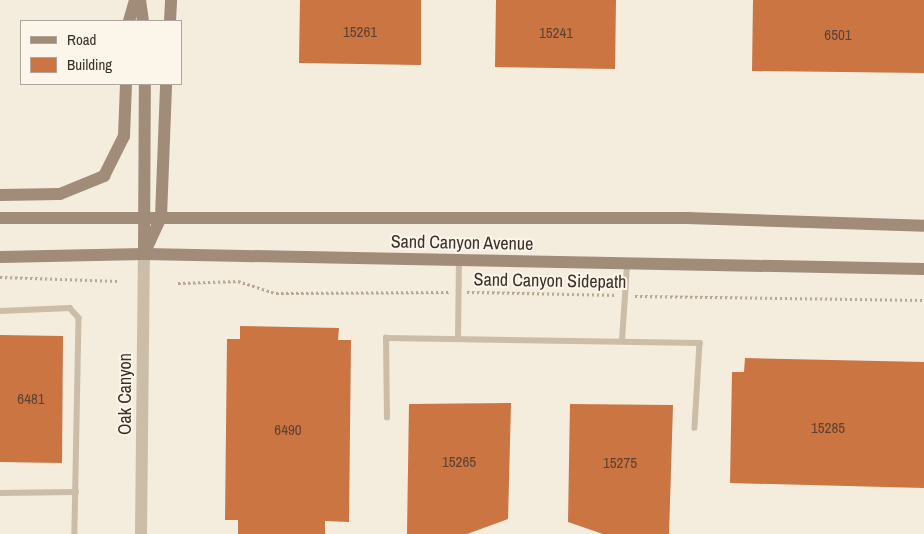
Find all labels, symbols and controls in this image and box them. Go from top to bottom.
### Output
legend [20,20,182,85]
house number: 15261 [343,23,377,41]
house number: 15241 [539,24,573,42]
house number: 6501 [824,26,852,44]
text: Road [67,29,96,50]
text: Building [67,54,112,75]
street label: Sand Canyon Avenue [390,231,534,255]
street label: Sand Canyon Sidepath [474,269,626,293]
street label: Oak Canyon [114,353,136,435]
house number: 6481 [17,390,45,408]
house number: 15285 [811,419,845,437]
house number: 6490 [274,421,302,439]
house number: 15265 [442,453,476,471]
house number: 15275 [603,454,637,472]

